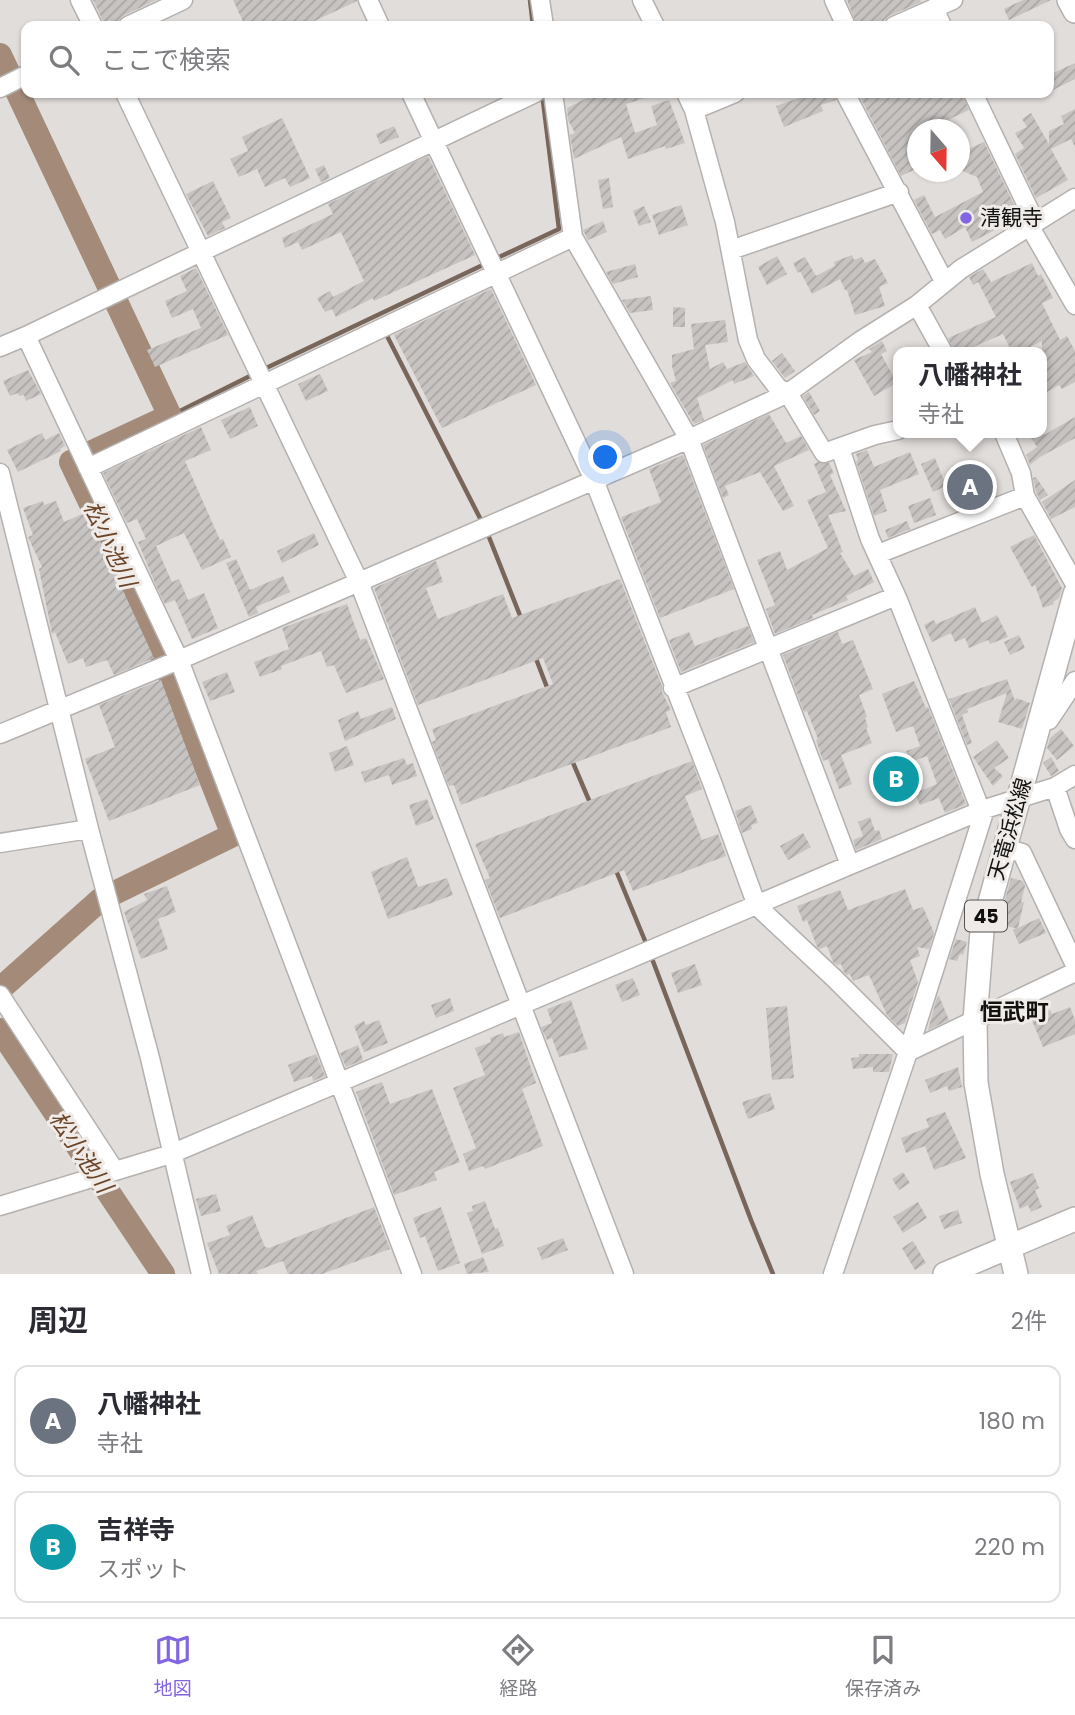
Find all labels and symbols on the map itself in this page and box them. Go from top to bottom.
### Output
north arrow [907,119,970,182]
place label: 清観寺 [980,203,1043,232]
marker: 清観寺 [958,210,974,226]
your location [588,440,622,474]
pin: A [947,461,993,513]
water label: 松小池川 [76,496,145,595]
pin: B [873,753,919,805]
street label: 天竜浜松線 [981,774,1038,883]
road number: 45 [965,900,1007,932]
district label: 恒武町 [980,996,1049,1028]
water label: 松小池川 [42,1105,122,1202]

